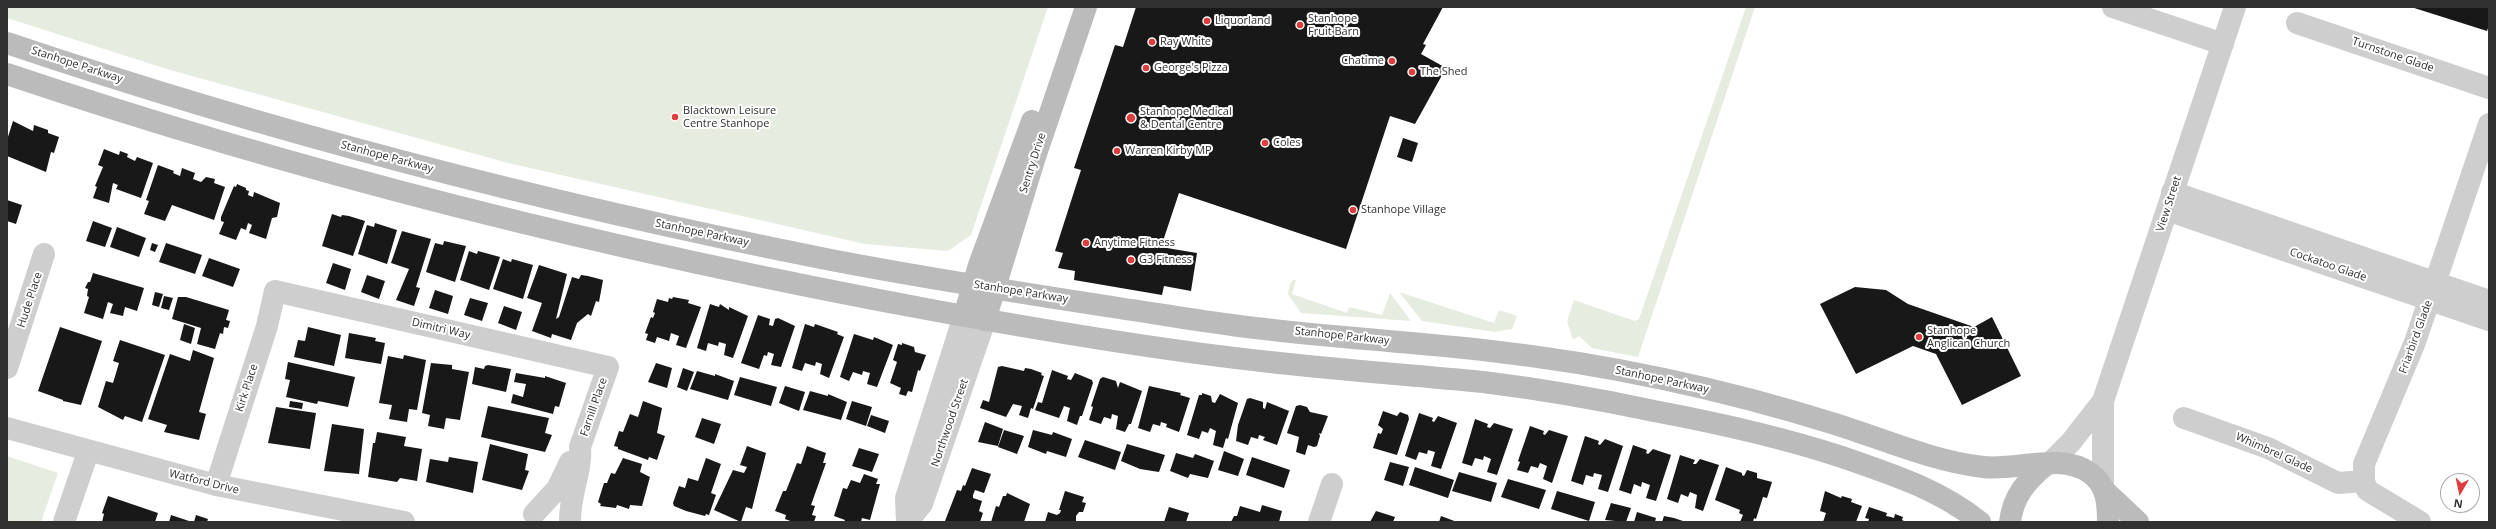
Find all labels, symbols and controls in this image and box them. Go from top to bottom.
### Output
place label: Stanhope Fruit Barn [1308,12,1359,38]
place label: Liquorland [1215,14,1270,28]
marker: Liquorland [1202,16,1212,26]
marker: Stanhope Fruit Barn [1295,20,1305,30]
place label: Ray White [1160,35,1211,49]
street label: Turnstone Glade [2350,35,2436,75]
marker: Ray White [1147,37,1157,47]
street label: Stanhope Parkway [30,44,124,86]
place label: Chatime [1341,54,1384,68]
marker: Chatime [1387,56,1397,66]
place label: George's Pizza [1154,61,1228,75]
marker: George's Pizza [1141,63,1151,73]
place label: The Shed [1420,65,1468,79]
marker: The Shed [1407,67,1417,77]
place label: Blacktown Leisure Centre Stanhope [683,104,776,130]
place label: Stanhope Medical & Dental Centre [1140,105,1232,131]
marker: Blacktown Leisure Centre Stanhope [670,112,680,122]
marker: Stanhope Medical & Dental Centre [1125,112,1137,124]
street label: Sentry Drive [1017,131,1049,195]
place label: Coles [1273,136,1301,150]
street label: Stanhope Parkway [339,138,435,176]
marker: Coles [1260,138,1270,148]
place label: Warren Kirby MP [1125,144,1212,158]
marker: Warren Kirby MP [1112,146,1122,156]
street label: View Street [2154,175,2184,233]
place label: Stanhope Village [1361,203,1446,217]
marker: Stanhope Village [1348,205,1358,215]
street label: Stanhope Parkway [654,217,750,249]
place label: Anytime Fitness [1094,236,1175,250]
marker: Anytime Fitness [1081,238,1091,248]
street label: Cockatoo Glade [2288,246,2368,284]
place label: G3 Fitness [1139,253,1192,267]
marker: G3 Fitness [1126,255,1136,265]
street label: Hude Place [15,271,45,329]
street label: Stanhope Parkway [973,278,1069,306]
street label: Friarbird Glade [2397,299,2435,375]
street label: Dimitri Way [411,316,471,342]
street label: Stanhope Parkway [1294,324,1390,348]
place label: Stanhope Anglican Church [1927,324,2010,350]
marker: Stanhope Anglican Church [1914,332,1924,342]
street label: Kirk Place [233,362,261,414]
street label: Stanhope Parkway [1614,364,1710,396]
street label: Farnill Place [578,376,610,438]
street label: Northwood Street [929,377,971,469]
street label: Whimbrel Glade [2234,430,2314,476]
street label: Watford Drive [168,467,240,497]
north arrow [2440,473,2480,513]
text: N [2453,496,2464,512]

